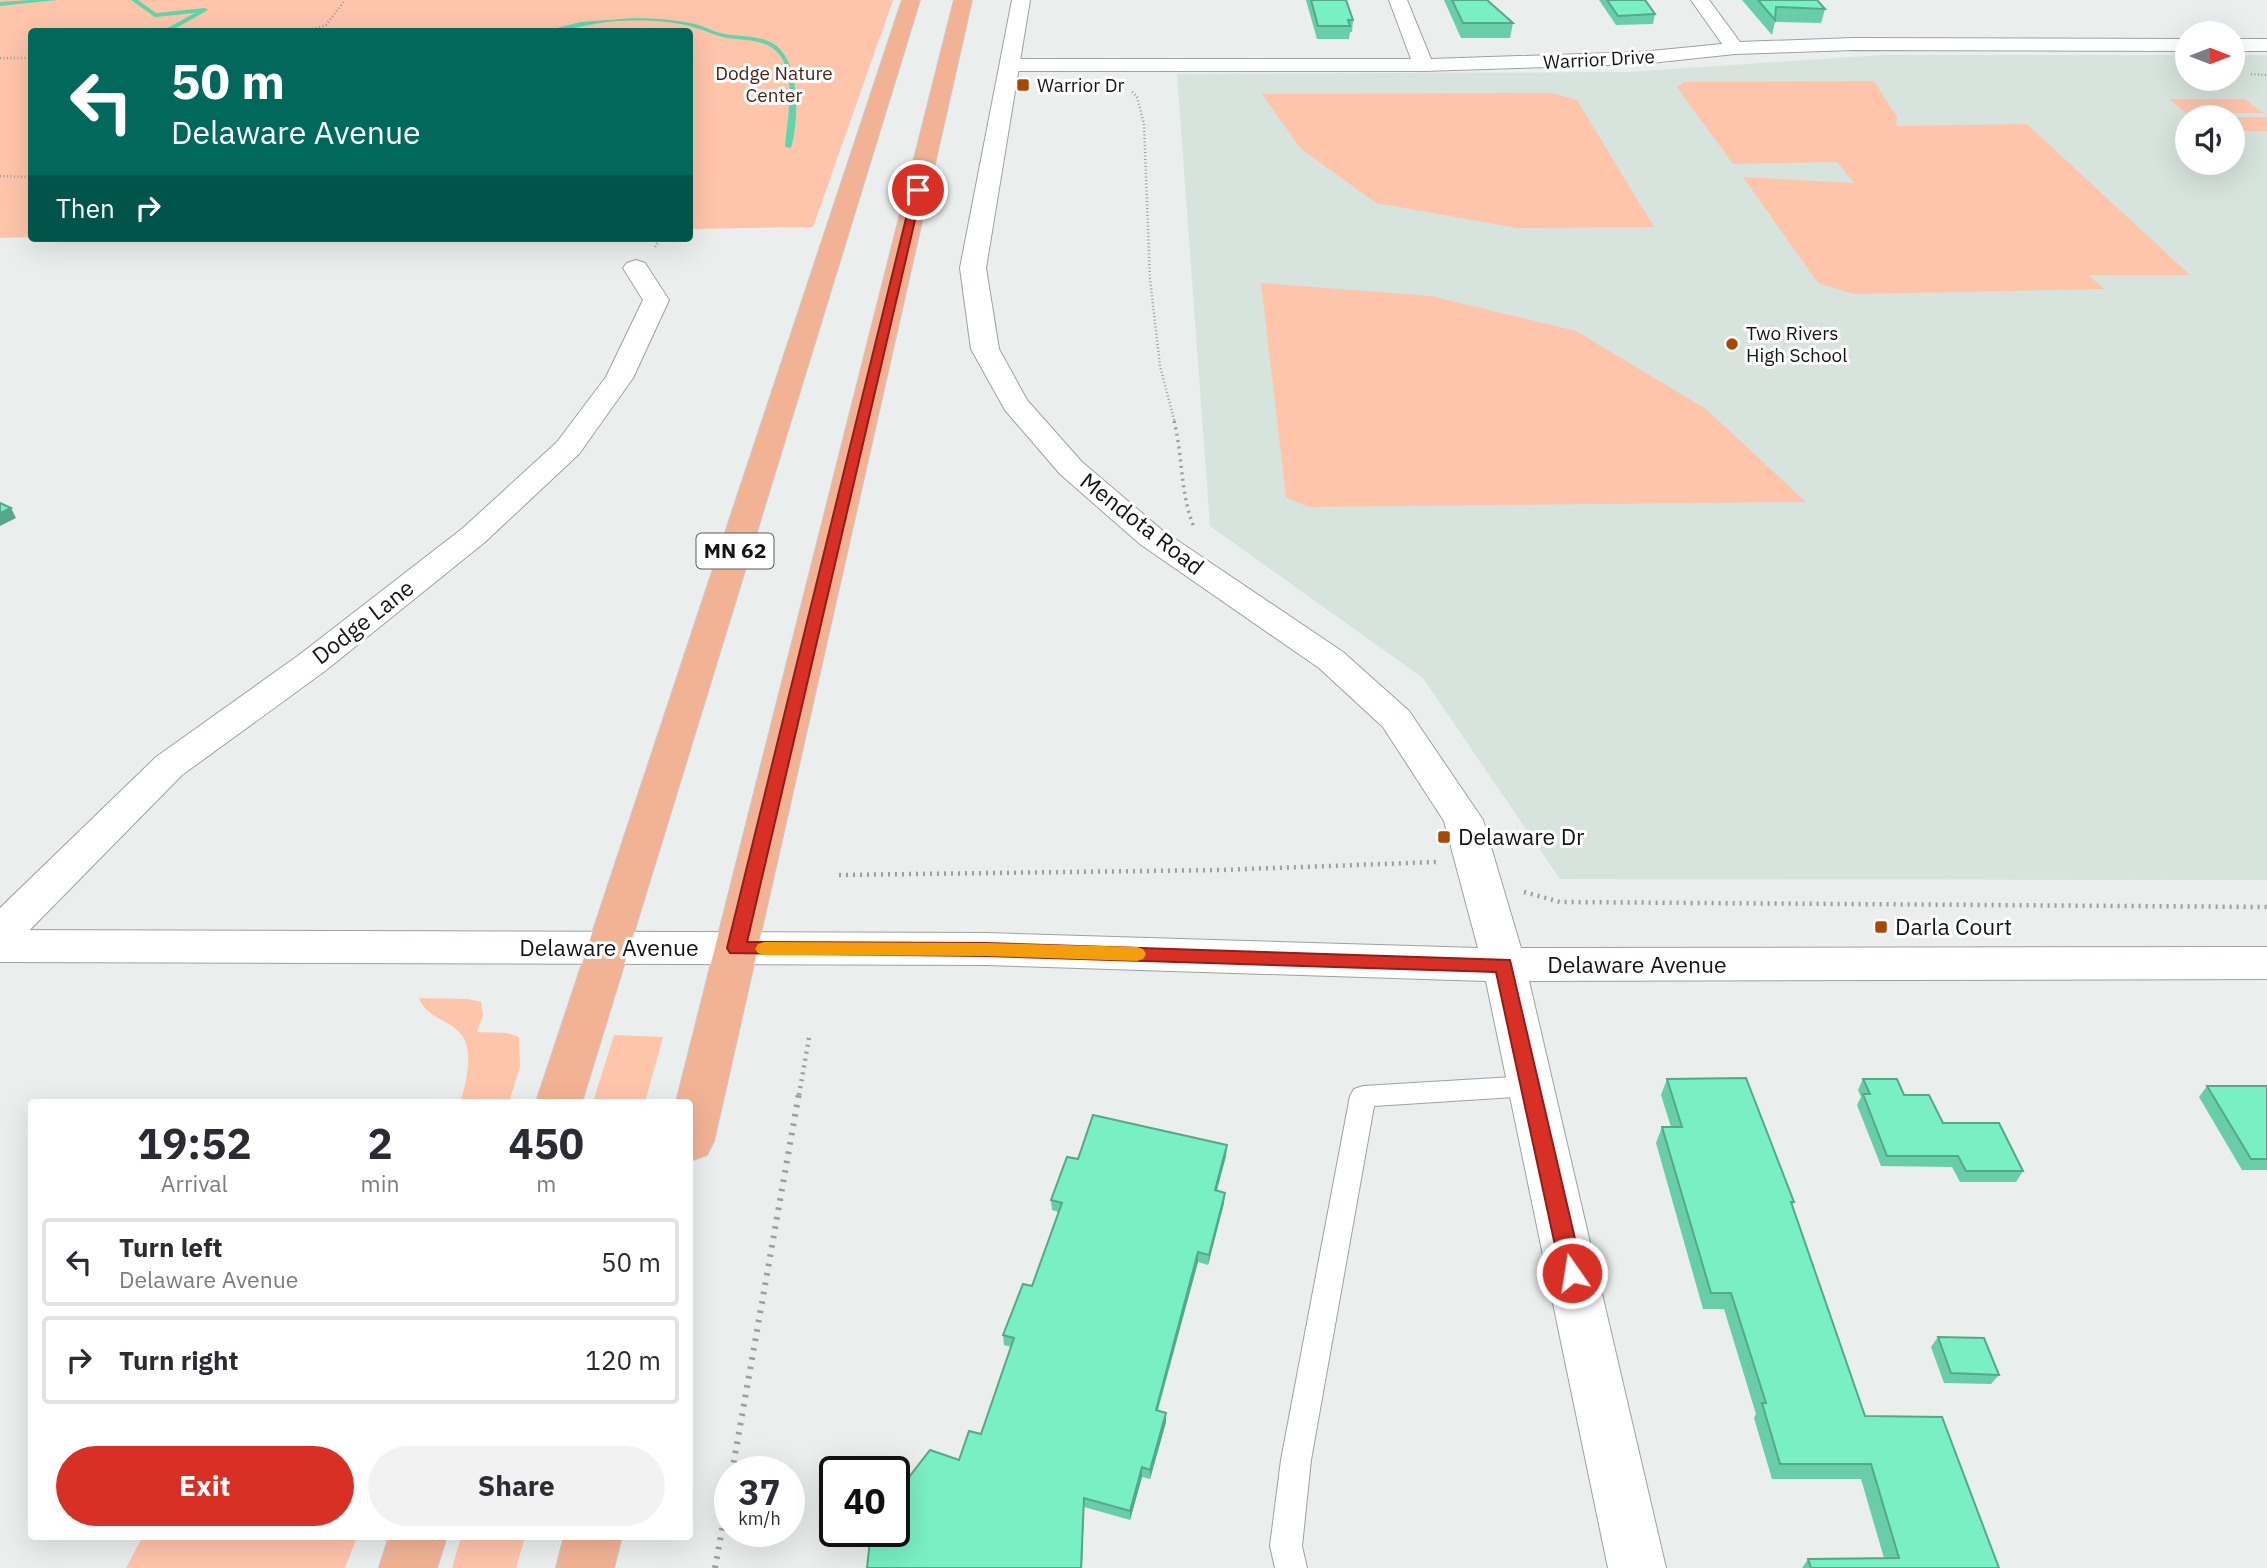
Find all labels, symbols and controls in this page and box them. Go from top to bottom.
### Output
north arrow [2175,21,2245,91]
map controls [2175,21,2245,175]
street label: Warrior Drive [1543,44,1655,74]
text: 50 m [171,49,285,112]
icon: left [56,56,147,147]
park label: Dodge Nature Center [715,61,833,107]
place label: Warrior Dr [1037,73,1124,97]
marker: Warrior Dr [1015,77,1031,93]
button: sound [2175,105,2245,175]
text: Delaware Avenue [171,111,421,153]
pin [888,160,948,220]
icon: arrive [899,171,937,209]
icon: right [129,189,167,227]
text: Then [56,191,115,225]
place label: Two Rivers High School [1746,321,1847,367]
marker: Two Rivers High School [1724,336,1740,352]
street label: Mendota Road [1075,465,1211,581]
road number: MN 62 [696,534,774,568]
street label: Dodge Lane [305,572,419,670]
place label: Delaware Dr [1458,821,1585,851]
marker: Delaware Dr [1436,829,1452,845]
place label: Darla Court [1895,911,2012,941]
marker: Darla Court [1873,919,1889,935]
street label: Delaware Avenue [519,932,699,962]
street label: Delaware Avenue [1547,949,1727,979]
text: 19:52 [137,1116,252,1171]
text: 2 [367,1116,393,1171]
text: 450 [508,1116,584,1171]
text: Arrival [161,1168,228,1198]
text: min [361,1168,399,1198]
text: m [536,1168,556,1198]
text: Turn left [119,1230,222,1264]
position arrow [1535,1236,1609,1310]
icon: left [60,1243,98,1281]
text: 50 m [601,1245,661,1279]
text: Delaware Avenue [119,1264,298,1294]
icon: right [60,1341,98,1379]
text: Turn right [119,1343,238,1377]
text: 120 m [585,1343,661,1377]
button: Exit [56,1446,354,1526]
button: Share [368,1446,665,1526]
speed limit sign: 40 [819,1456,910,1547]
text: 37 [738,1469,781,1515]
text: km/h [738,1507,781,1530]

